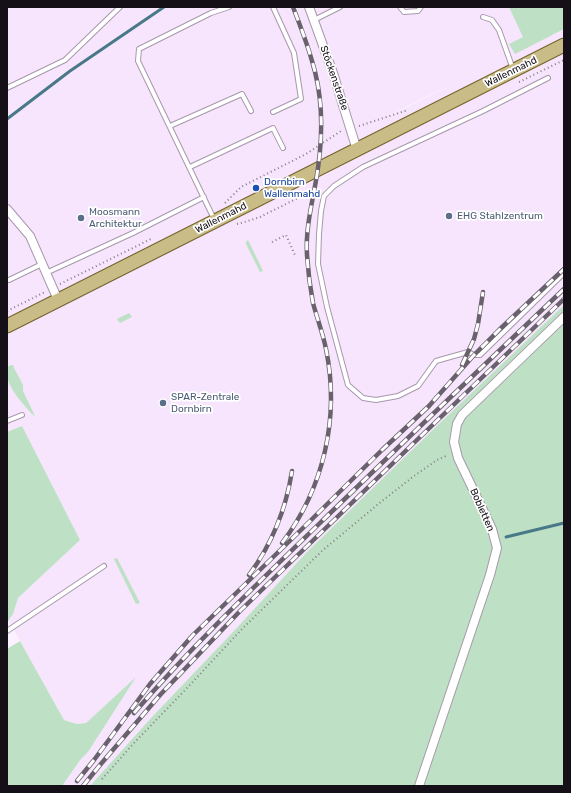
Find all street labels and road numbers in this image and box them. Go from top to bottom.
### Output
street label: Stöckenstraße [317,44,351,112]
street label: Wallenmahd [483,54,539,90]
street label: Wallenmahd [193,200,249,236]
street label: Bobletten [467,487,497,533]

